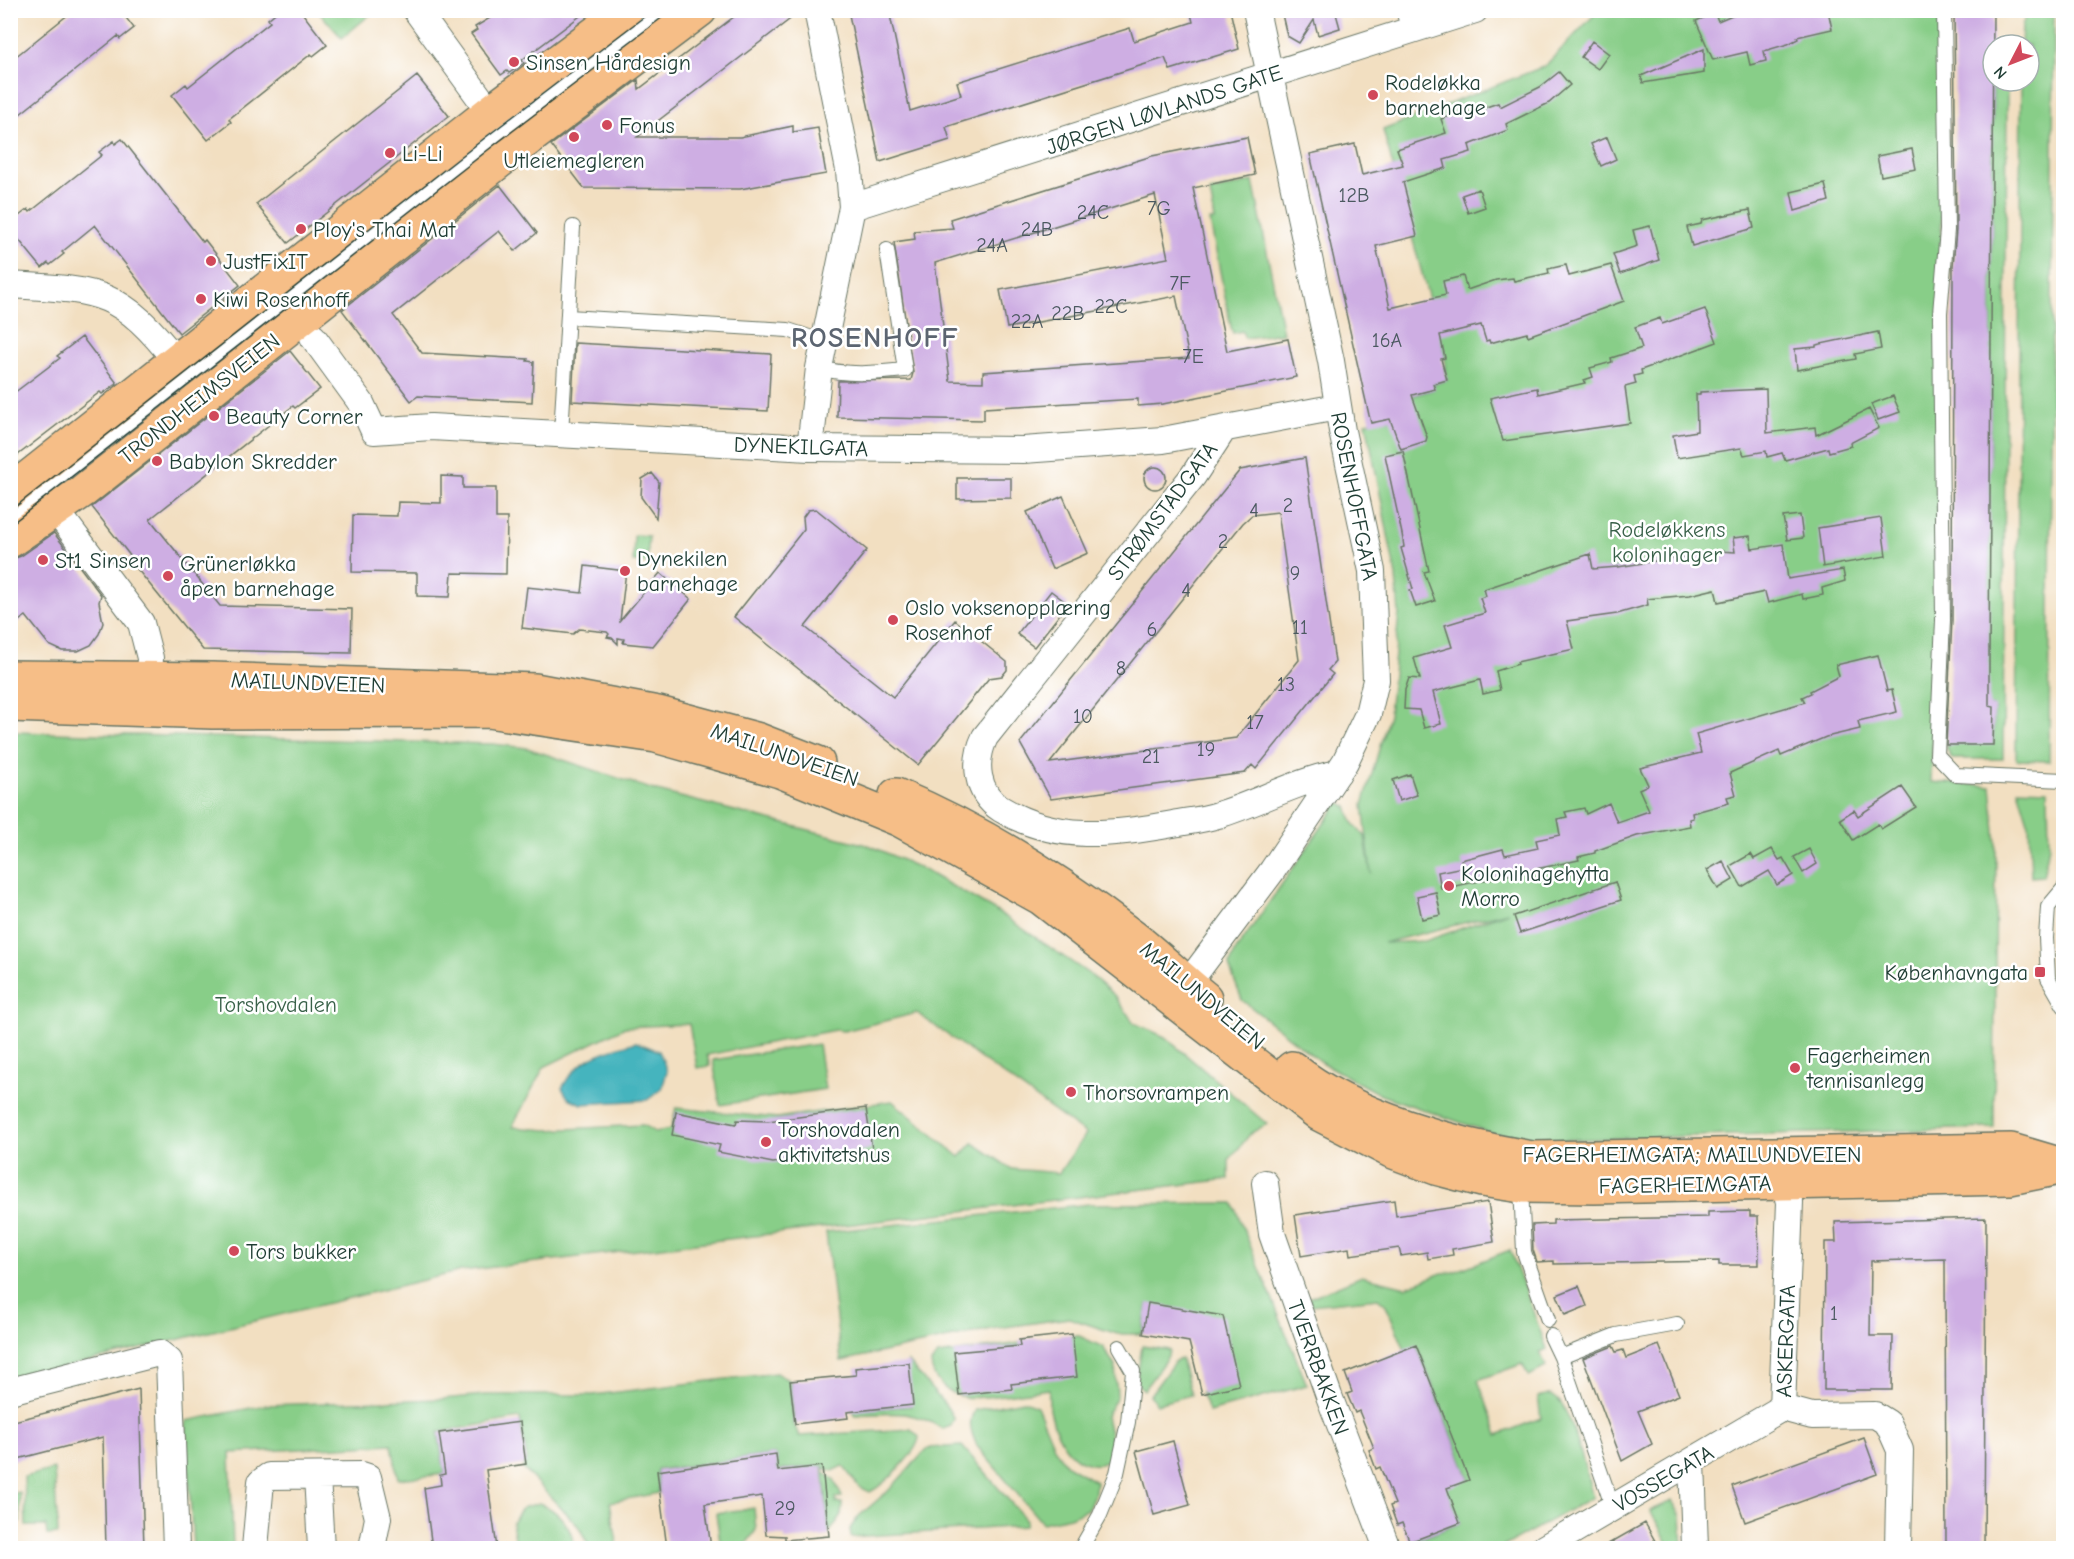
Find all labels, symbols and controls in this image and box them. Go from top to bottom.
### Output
north arrow [1981,33,2041,93]
place label: Sinsen Hårdesign [526,50,691,76]
marker: Sinsen Hårdesign [507,55,521,69]
street label: JØRGEN LØVLANDS GATE [1043,59,1286,160]
text: N [1990,62,2011,82]
place label: Rodeløkka barnehage [1385,70,1486,121]
marker: Rodeløkka barnehage [1366,88,1380,102]
place label: Fonus [619,113,675,139]
marker: Fonus [600,118,614,132]
marker: Utleiemegleren [567,130,581,144]
place label: Li-Li [402,141,443,167]
marker: Li-Li [383,146,397,160]
place label: Utleiemegleren [503,148,645,174]
house number: 12B [1339,184,1369,207]
house number: 7G [1147,197,1171,220]
house number: 24C [1077,201,1109,224]
place label: Ploy's Thai Mat [313,217,456,243]
house number: 24B [1021,218,1053,241]
marker: Ploy's Thai Mat [294,222,308,236]
house number: 24A [976,234,1008,257]
place label: JustFixIT [223,249,308,275]
marker: JustFixIT [204,254,218,268]
house number: 7F [1170,272,1191,295]
place label: Kiwi Rosenhoff [213,287,350,313]
marker: Kiwi Rosenhoff [194,292,208,306]
house number: 22C [1094,295,1128,318]
house number: 22B [1051,302,1085,325]
house number: 22A [1011,310,1044,333]
district label: ROSENHOFF [791,322,959,354]
street label: TRONDHEIMSVEIEN [114,328,285,470]
house number: 16A [1372,329,1403,352]
house number: 7E [1182,345,1204,368]
place label: Beauty Corner [226,404,363,430]
marker: Beauty Corner [207,409,221,423]
street label: ROSENHOFFGATA [1325,410,1383,583]
street label: DYNEKILGATA [733,432,869,462]
street label: STRØMSTADGATA [1102,437,1223,586]
place label: Babylon Skredder [169,449,337,475]
marker: Babylon Skredder [150,454,164,468]
house number: 2 [1283,494,1293,517]
house number: 4 [1249,499,1259,522]
park label: Rodeløkkens kolonihager [1609,517,1725,568]
house number: 2 [1218,530,1228,553]
place label: Dynekilen barnehage [637,546,738,597]
place label: St1 Sinsen [55,548,151,574]
place label: Grünerløkka åpen barnehage [180,551,334,602]
marker: St1 Sinsen [36,553,50,567]
house number: 9 [1290,562,1300,585]
marker: Dynekilen barnehage [618,564,632,578]
marker: Grünerløkka åpen barnehage [161,569,175,583]
house number: 4 [1181,579,1191,602]
place label: Oslo voksenopplæring Rosenhof [905,595,1111,646]
marker: Oslo voksenopplæring Rosenhof [886,613,900,627]
house number: 11 [1292,616,1308,639]
house number: 6 [1147,618,1157,641]
house number: 8 [1116,657,1126,680]
street label: MAILUNDVEIEN [230,667,386,699]
house number: 13 [1277,673,1295,696]
house number: 10 [1073,705,1093,728]
house number: 17 [1246,711,1264,734]
street label: MAILUNDVEIEN [707,717,862,792]
house number: 19 [1197,738,1215,761]
house number: 21 [1142,745,1160,768]
place label: Kolonihagehytta Morro [1461,861,1609,912]
marker: Kolonihagehytta Morro [1442,879,1456,893]
street label: MAILUNDVEIEN [1135,936,1270,1055]
place label: Københavngata [1885,960,2028,986]
marker: Københavngata [2033,965,2047,979]
park label: Torshovdalen [215,992,337,1018]
place label: Fagerheimen tennisanlegg [1806,1043,1930,1094]
marker: Fagerheimen tennisanlegg [1788,1061,1802,1075]
place label: Thorsovrampen [1083,1080,1229,1106]
marker: Thorsovrampen [1064,1085,1078,1099]
place label: Torshovdalen aktivitetshus [778,1117,900,1168]
marker: Torshovdalen aktivitetshus [759,1135,773,1149]
street label: FAGERHEIMGATA; MAILUNDVEIEN [1522,1142,1862,1168]
street label: FAGERHEIMGATA [1598,1170,1772,1200]
place label: Tors bukker [246,1239,356,1265]
marker: Tors bukker [227,1244,241,1258]
street label: ASKERGATA [1771,1284,1801,1398]
street label: TVERRBAKKEN [1282,1296,1354,1438]
house number: 1 [1830,1302,1838,1325]
street label: VOSSEGATA [1609,1440,1719,1518]
house number: 29 [774,1497,796,1520]

